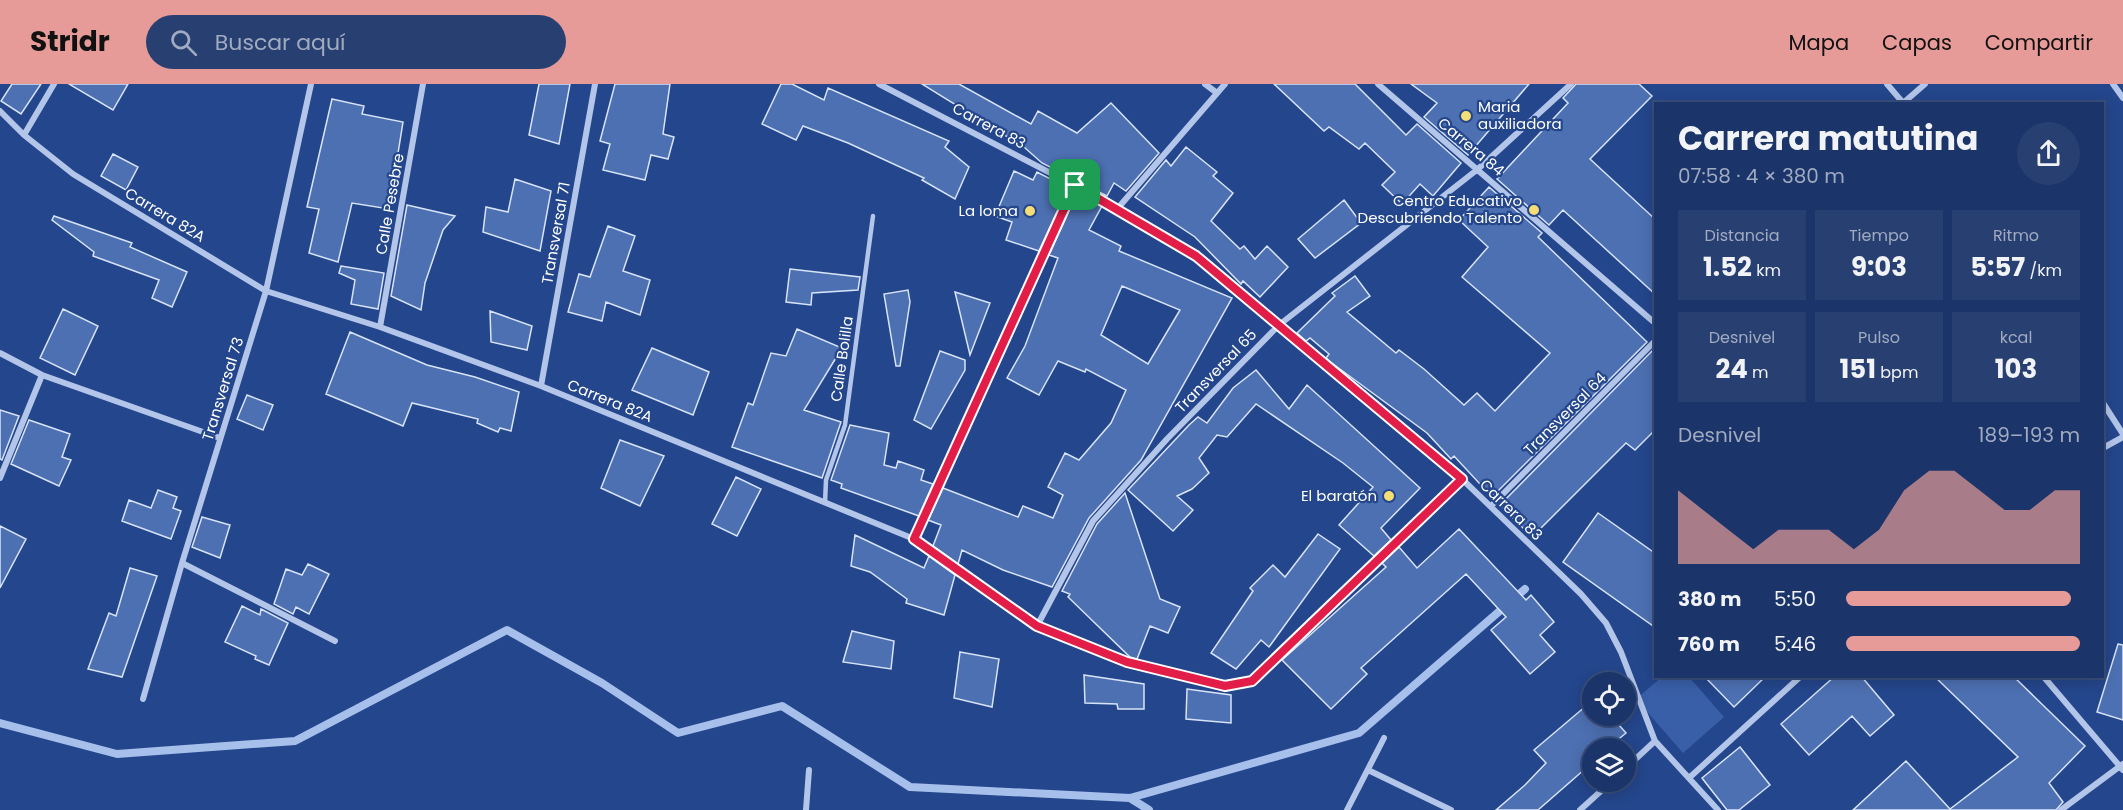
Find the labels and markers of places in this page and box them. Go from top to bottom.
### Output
place label: Maria auxiliadora [1478,96,1562,134]
marker: Maria auxiliadora [1459,109,1473,123]
pin [1049,159,1100,210]
place label: Centro Educativo Descubriendo Talento [1358,190,1522,228]
place label: La loma [958,200,1018,221]
marker: Centro Educativo Descubriendo Talento [1527,203,1541,217]
marker: La loma [1023,204,1037,218]
place label: El baratón [1301,485,1377,506]
marker: El baratón [1382,489,1396,503]

